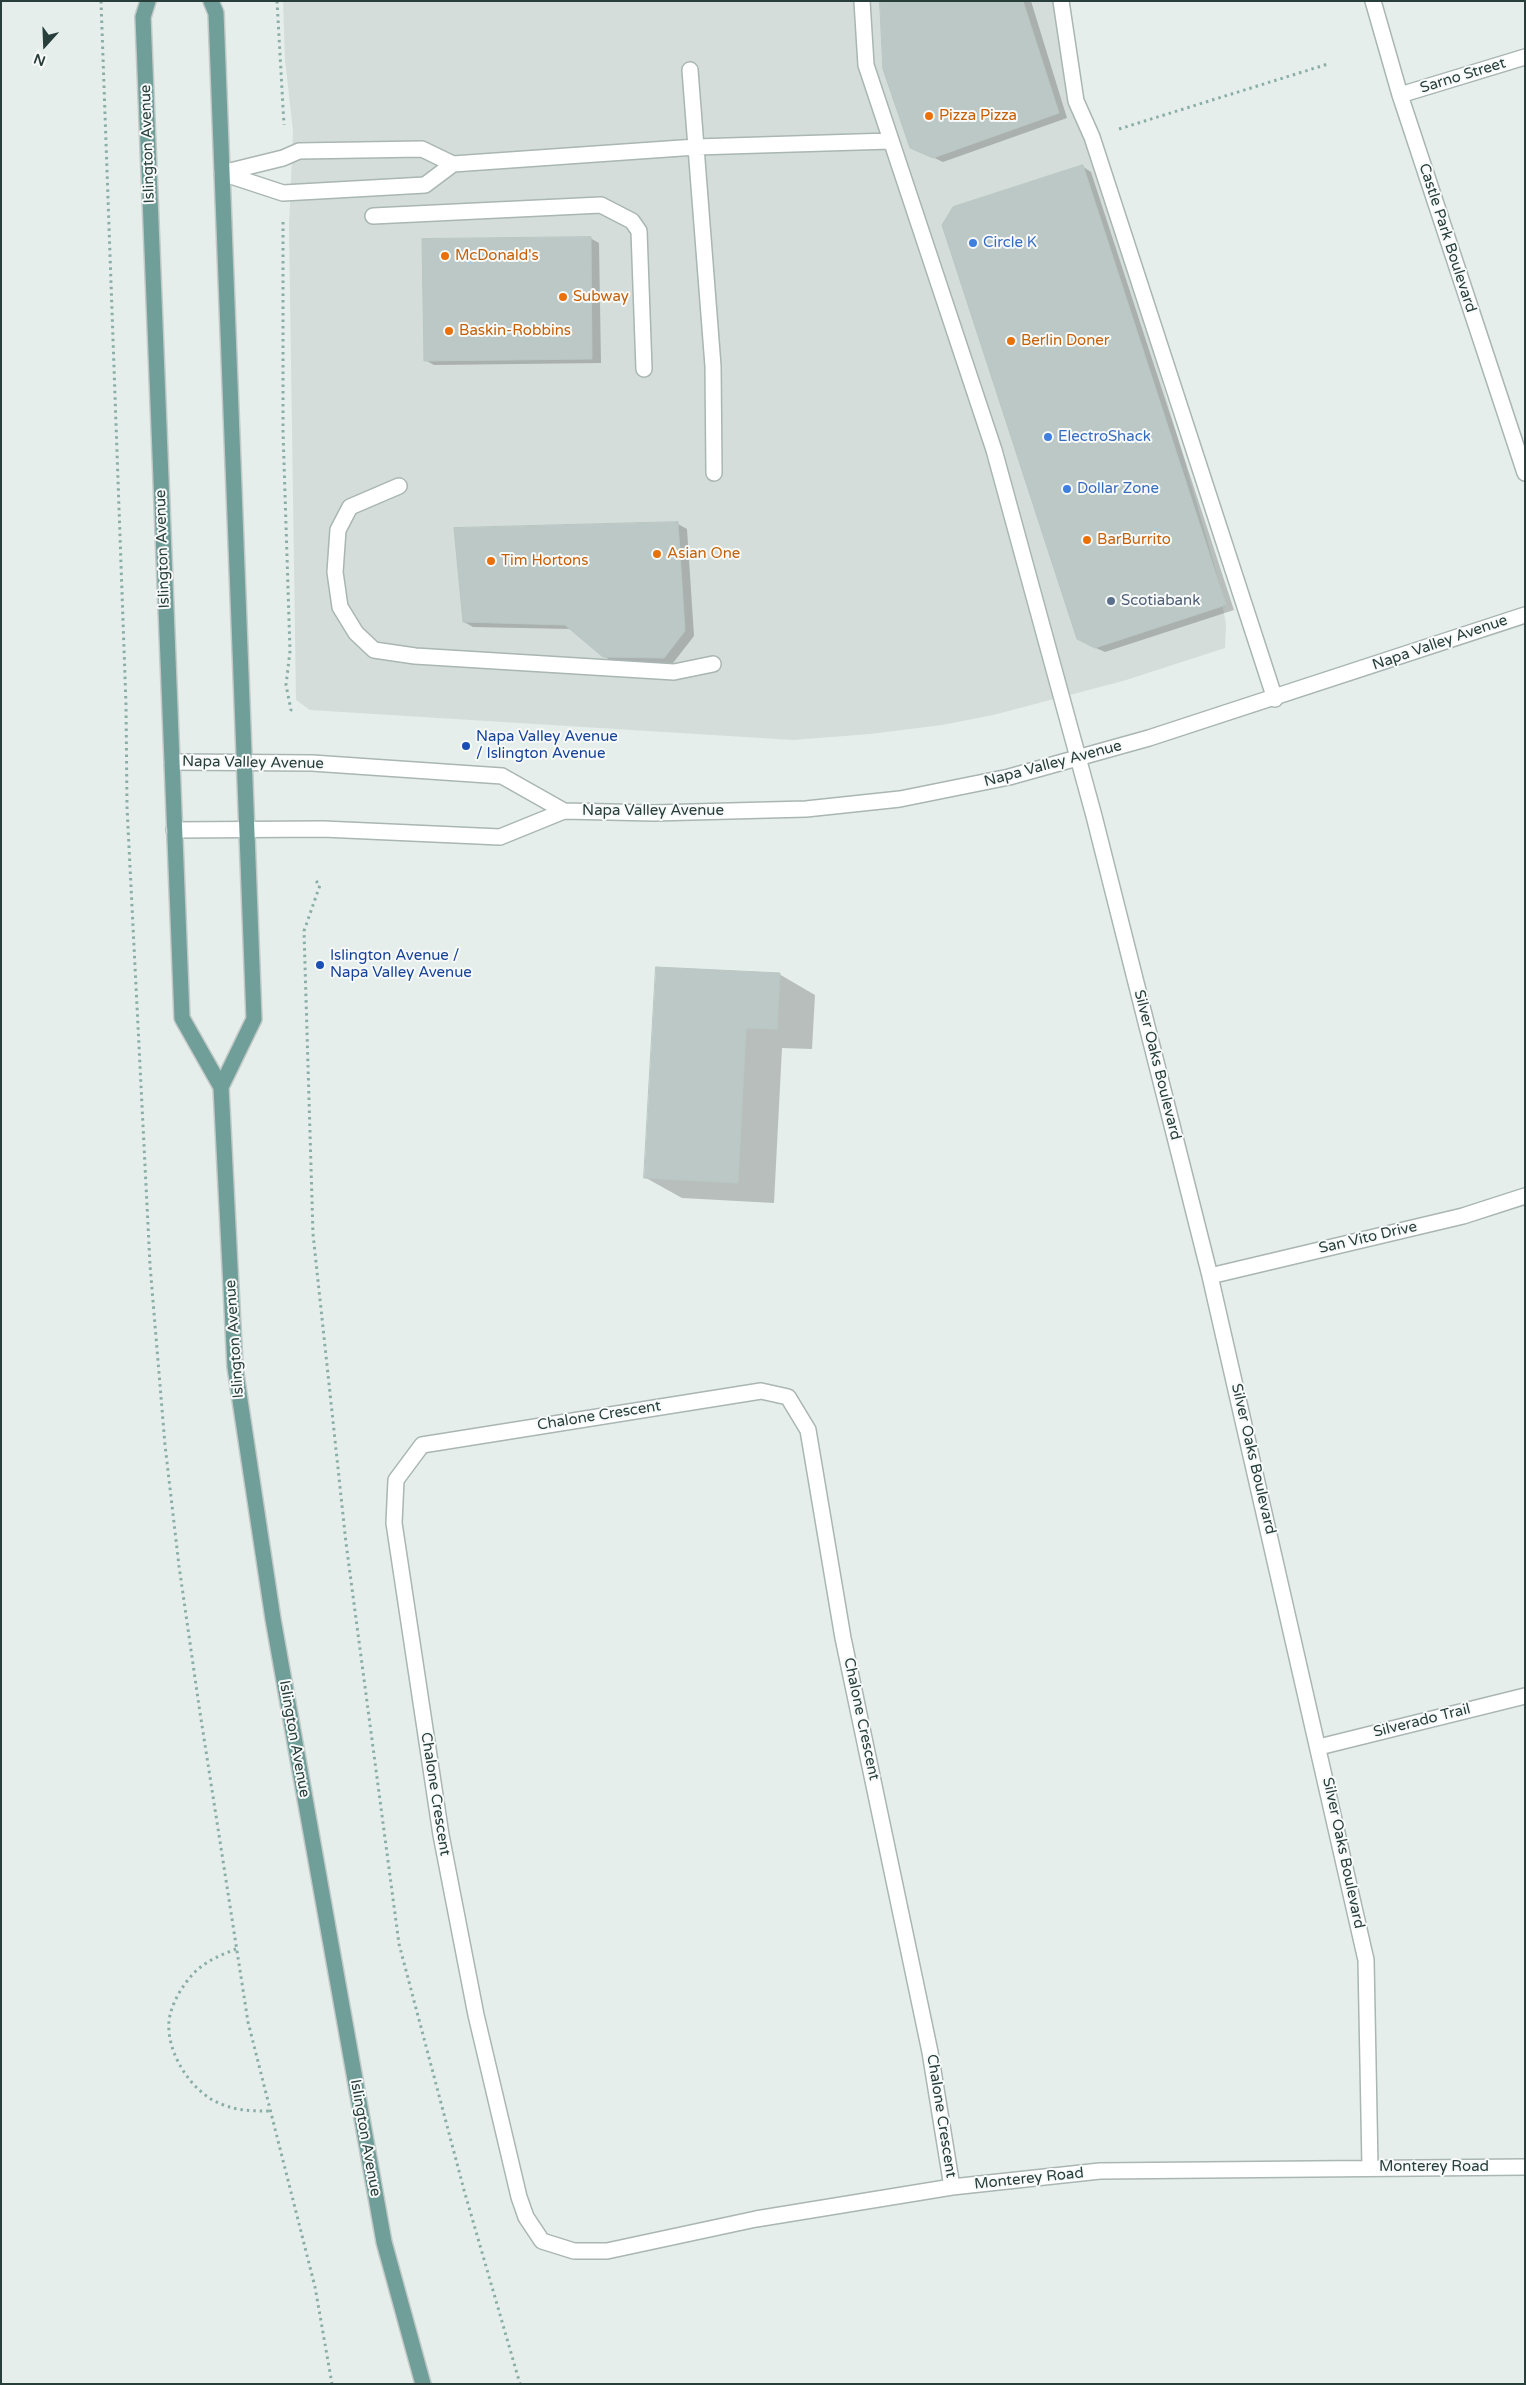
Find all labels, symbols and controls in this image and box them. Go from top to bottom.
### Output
north arrow [20,20,70,70]
text: N [32,50,48,69]
street label: Sarno Street [1418,54,1508,98]
street label: Islington Avenue [137,84,159,204]
place label: Pizza Pizza [939,107,1017,125]
marker: Pizza Pizza [923,110,935,122]
street label: Castle Park Boulevard [1414,161,1480,315]
place label: Circle K [983,234,1037,252]
marker: Circle K [967,237,979,249]
place label: McDonald's [455,247,539,265]
marker: McDonald's [439,250,451,262]
place label: Subway [573,288,629,306]
marker: Subway [557,291,569,303]
place label: Baskin-Robbins [459,322,571,340]
marker: Baskin-Robbins [443,325,455,337]
place label: Berlin Doner [1021,332,1110,350]
marker: Berlin Doner [1005,335,1017,347]
place label: ElectroShack [1058,428,1151,446]
marker: ElectroShack [1042,431,1054,443]
place label: Dollar Zone [1077,480,1159,498]
marker: Dollar Zone [1061,483,1073,495]
street label: Islington Avenue [152,489,174,609]
place label: BarBurrito [1097,531,1171,549]
marker: BarBurrito [1081,534,1093,546]
place label: Asian One [667,545,740,563]
marker: Asian One [651,548,663,560]
place label: Tim Hortons [501,552,588,570]
marker: Tim Hortons [485,555,497,567]
place label: Scotiabank [1121,592,1200,610]
marker: Scotiabank [1105,595,1117,607]
street label: Napa Valley Avenue [1370,611,1510,675]
place label: Napa Valley Avenue / Islington Avenue [476,728,618,763]
street label: Napa Valley Avenue [982,737,1124,791]
marker: Napa Valley Avenue / Islington Avenue [460,740,472,752]
street label: Napa Valley Avenue [182,753,324,773]
street label: Napa Valley Avenue [582,802,724,820]
place label: Islington Avenue / Napa Valley Avenue [330,947,472,982]
marker: Islington Avenue / Napa Valley Avenue [314,959,326,971]
street label: Silver Oaks Boulevard [1130,988,1184,1142]
street label: San Vito Drive [1317,1218,1419,1258]
street label: Islington Avenue [222,1279,248,1399]
street label: Silver Oaks Boulevard [1227,1382,1279,1536]
street label: Chalone Crescent [536,1397,662,1435]
street label: Chalone Crescent [839,1656,883,1782]
street label: Islington Avenue [275,1679,313,1799]
street label: Silverado Trail [1372,1700,1472,1742]
street label: Chalone Crescent [416,1731,454,1857]
street label: Silver Oaks Boulevard [1318,1776,1368,1930]
street label: Chalone Crescent [922,2053,960,2179]
street label: Islington Avenue [346,2078,384,2198]
street label: Monterey Road [1379,2158,1489,2176]
street label: Monterey Road [973,2164,1085,2194]

